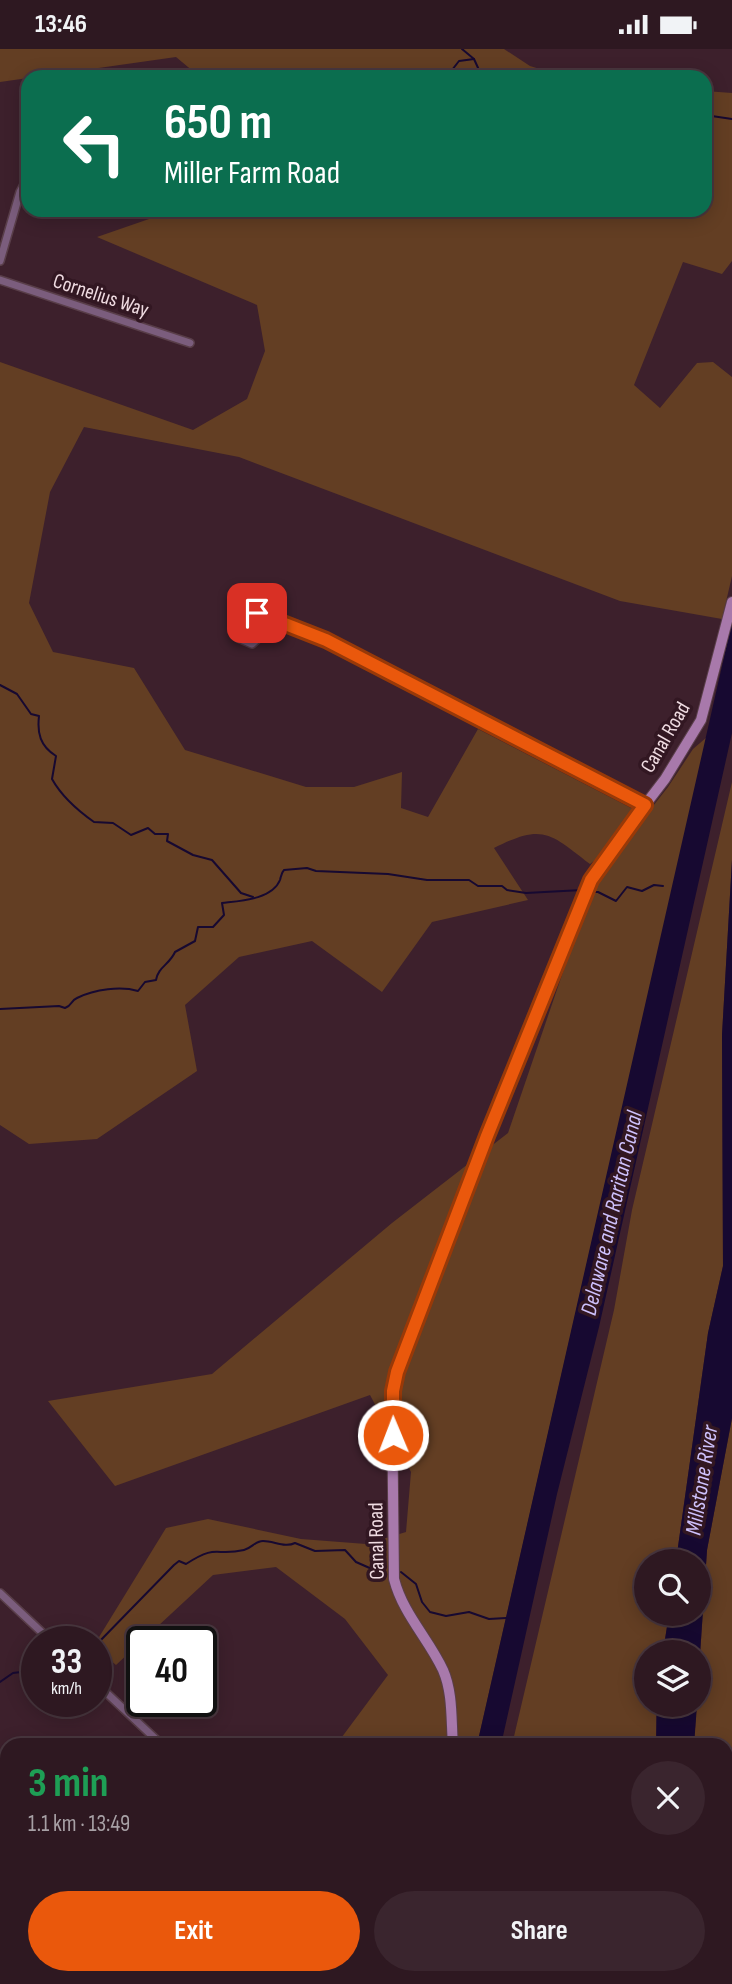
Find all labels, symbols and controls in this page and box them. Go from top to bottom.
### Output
text: 13:46 [35,9,87,40]
text: 650 m [164,94,272,153]
icon: left [49,98,140,189]
text: Miller Farm Road [164,154,340,193]
street label: Cornelius Way [50,268,152,323]
pin [227,583,287,643]
icon: arrive [238,594,276,632]
street label: Canal Road [635,698,696,777]
water label: Delaware and Raritan Canal [575,1108,649,1318]
position arrow [356,1398,430,1472]
water label: Millstone River [679,1422,725,1537]
street label: Canal Road [363,1502,390,1580]
map controls [634,1549,711,1717]
button: search [634,1549,711,1626]
speed limit sign: 40 [126,1626,217,1717]
button: layers [634,1640,711,1717]
text: 33 [51,1641,82,1684]
text: km/h [51,1678,82,1699]
text: 3 min [28,1758,108,1809]
button: close [631,1761,705,1835]
text: 1.1 km · 13:49 [28,1810,130,1838]
button: Exit [28,1891,360,1971]
button: Share [374,1891,705,1971]

